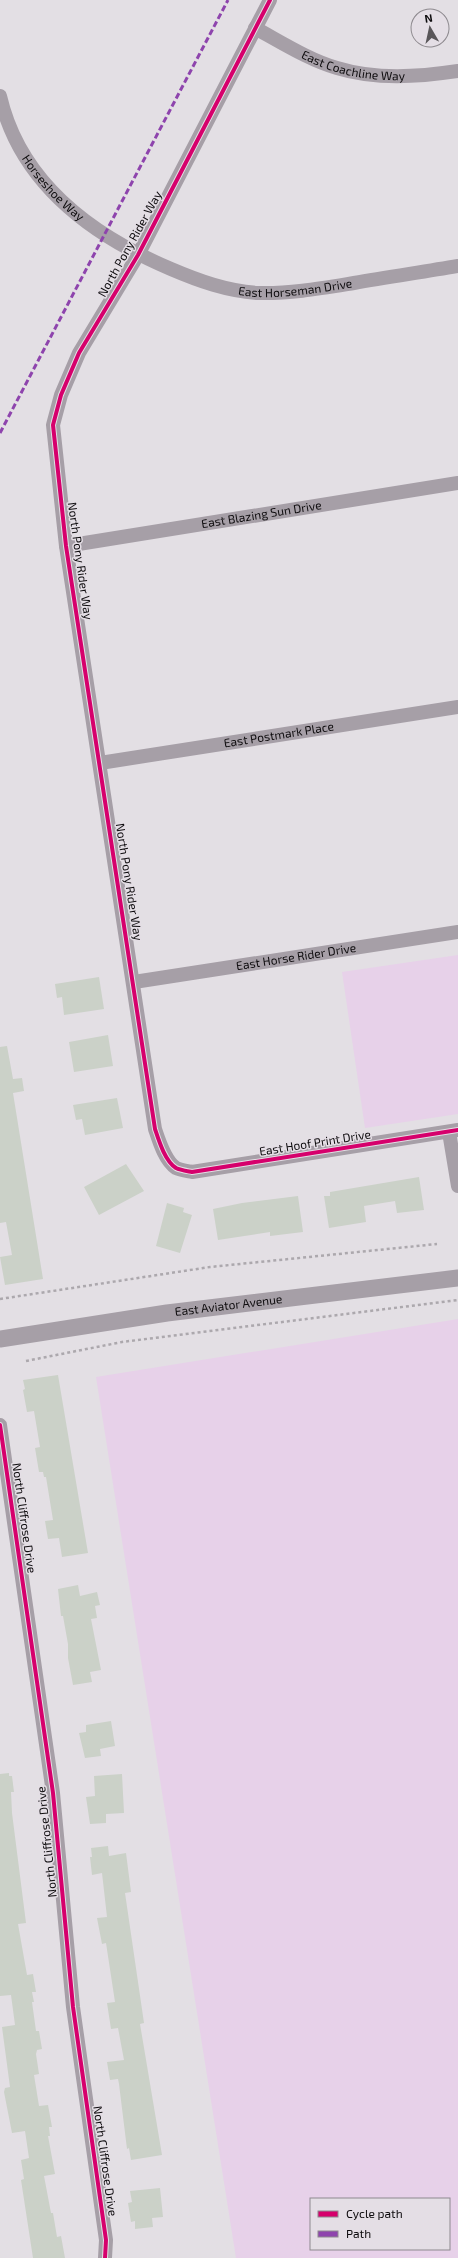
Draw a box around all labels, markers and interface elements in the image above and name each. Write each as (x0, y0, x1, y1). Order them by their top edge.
north arrow (410, 8, 450, 48)
text: N (423, 11, 433, 25)
street label: East Coachline Way (300, 47, 406, 82)
street label: Horseshoe Way (20, 152, 88, 224)
street label: North Pony Rider Way (94, 188, 164, 299)
street label: East Horseman Drive (237, 275, 353, 299)
street label: East Blazing Sun Drive (200, 497, 322, 530)
street label: North Pony Rider Way (66, 501, 96, 621)
street label: East Postmark Place (223, 719, 335, 750)
street label: North Pony Rider Way (114, 822, 146, 942)
street label: East Horse Rider Drive (235, 940, 357, 972)
street label: East Hoof Print Drive (258, 1126, 372, 1158)
street label: East Aviator Avenue (174, 1291, 283, 1318)
street label: North Cliffrose Drive (10, 1462, 40, 1574)
street label: North Cliffrose Drive (33, 1786, 59, 1898)
street label: North Cliffrose Drive (91, 2105, 121, 2217)
legend (310, 2198, 450, 2250)
text: Cycle path (346, 2206, 403, 2220)
text: Path (346, 2226, 371, 2240)

